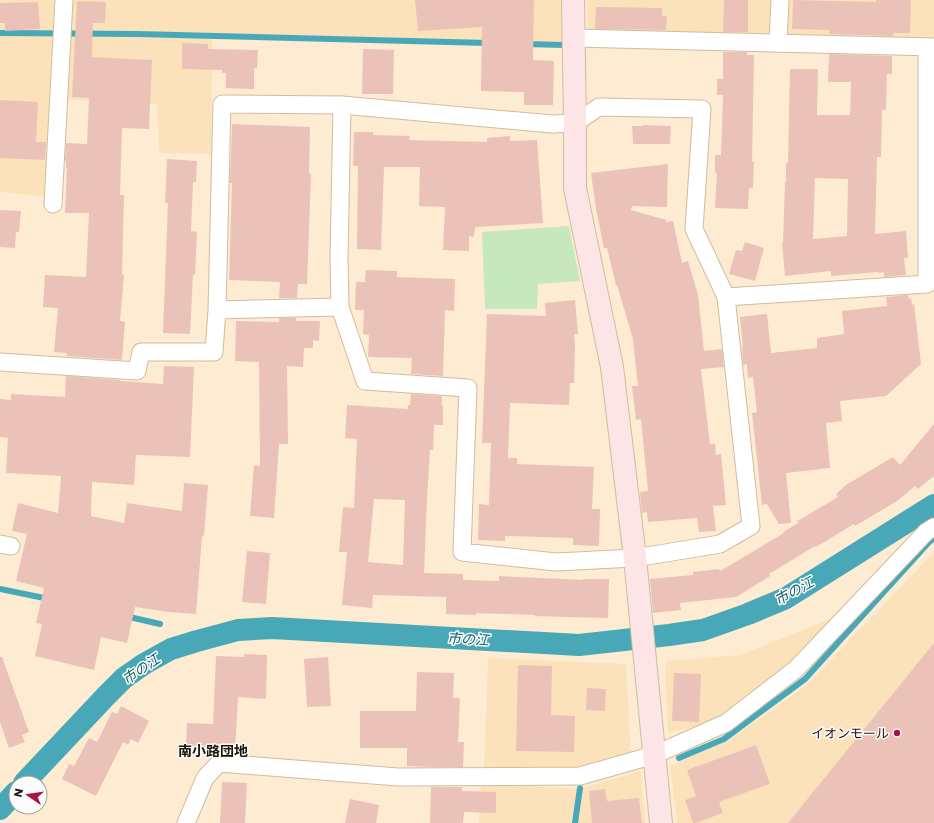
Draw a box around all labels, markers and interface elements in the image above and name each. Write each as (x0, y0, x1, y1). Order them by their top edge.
water label: 市の江 (771, 571, 819, 610)
water label: 市の江 (447, 628, 491, 650)
water label: 市の江 (118, 648, 166, 689)
place label: イオンモール (811, 724, 889, 743)
marker: イオンモール (892, 728, 902, 738)
district label: 南小路団地 (178, 741, 248, 761)
north arrow (8, 775, 48, 815)
text: N (10, 787, 27, 799)

